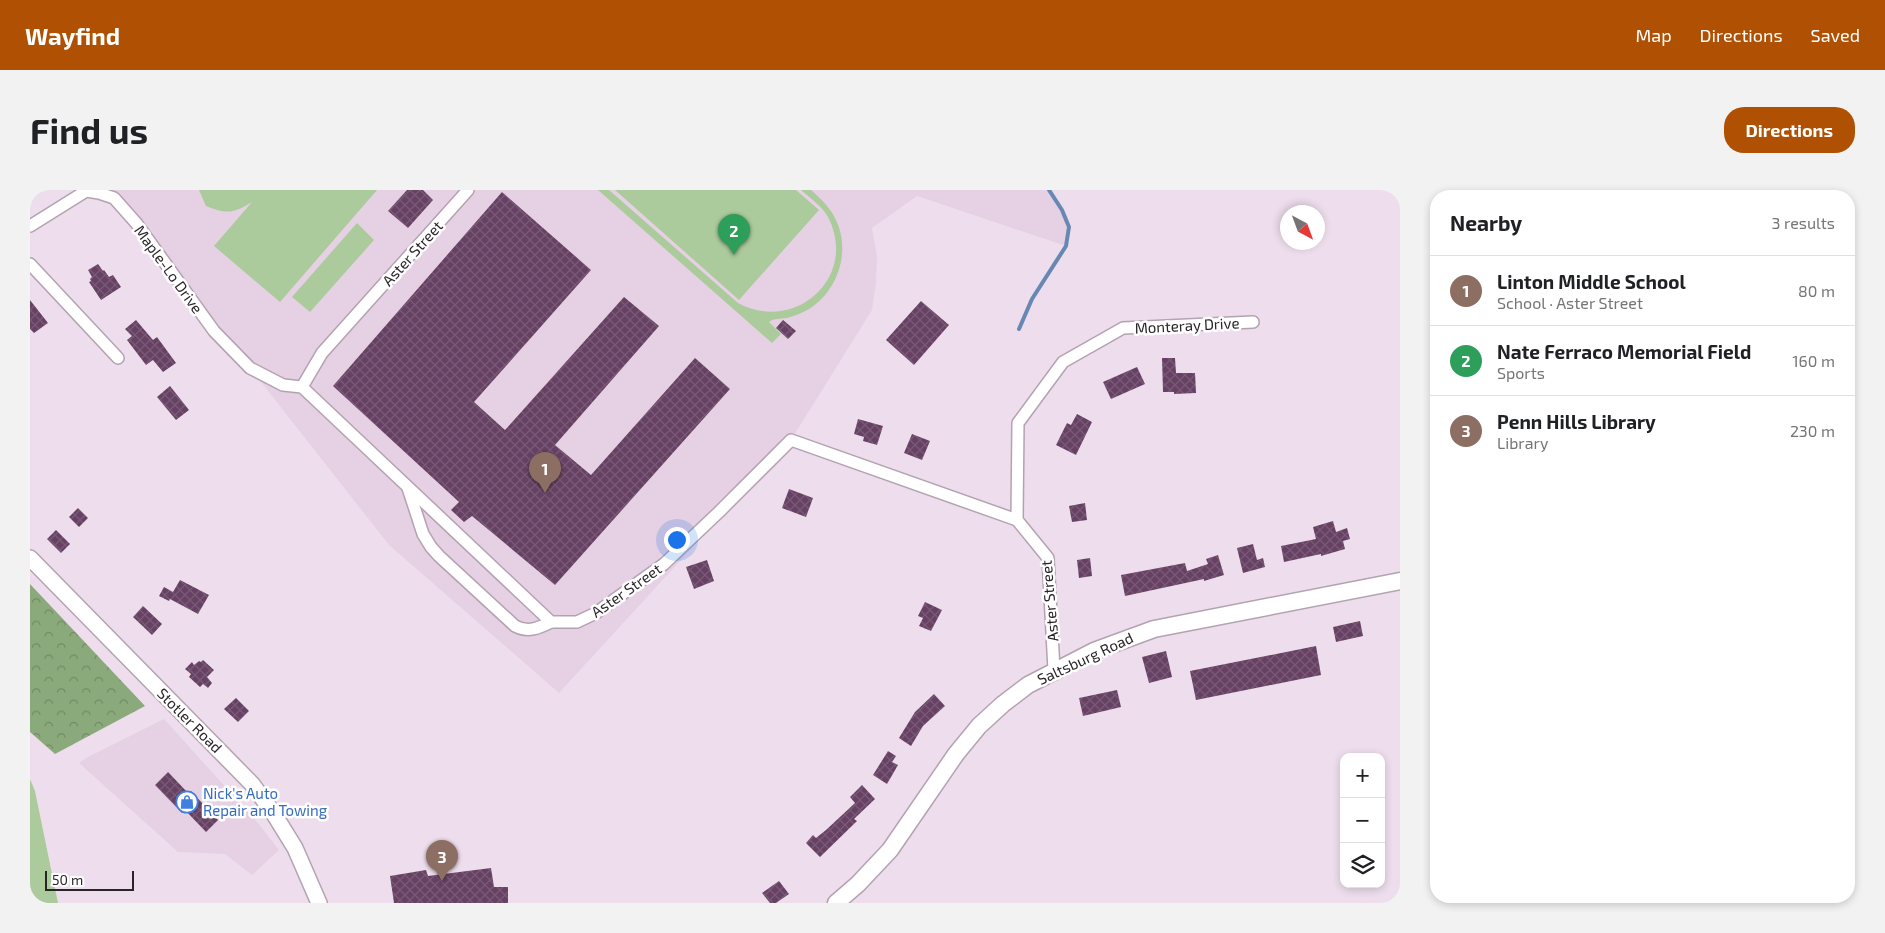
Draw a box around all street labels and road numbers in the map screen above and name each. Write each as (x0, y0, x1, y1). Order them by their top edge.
street label: Aster Street (378, 217, 446, 289)
street label: Maple-Lo Drive (131, 221, 207, 317)
street label: Monteray Drive (1134, 313, 1240, 337)
street label: Aster Street (587, 559, 665, 621)
street label: Aster Street (1036, 559, 1062, 642)
street label: Saltsburg Road (1034, 628, 1136, 688)
street label: Stotler Road (154, 684, 226, 756)

